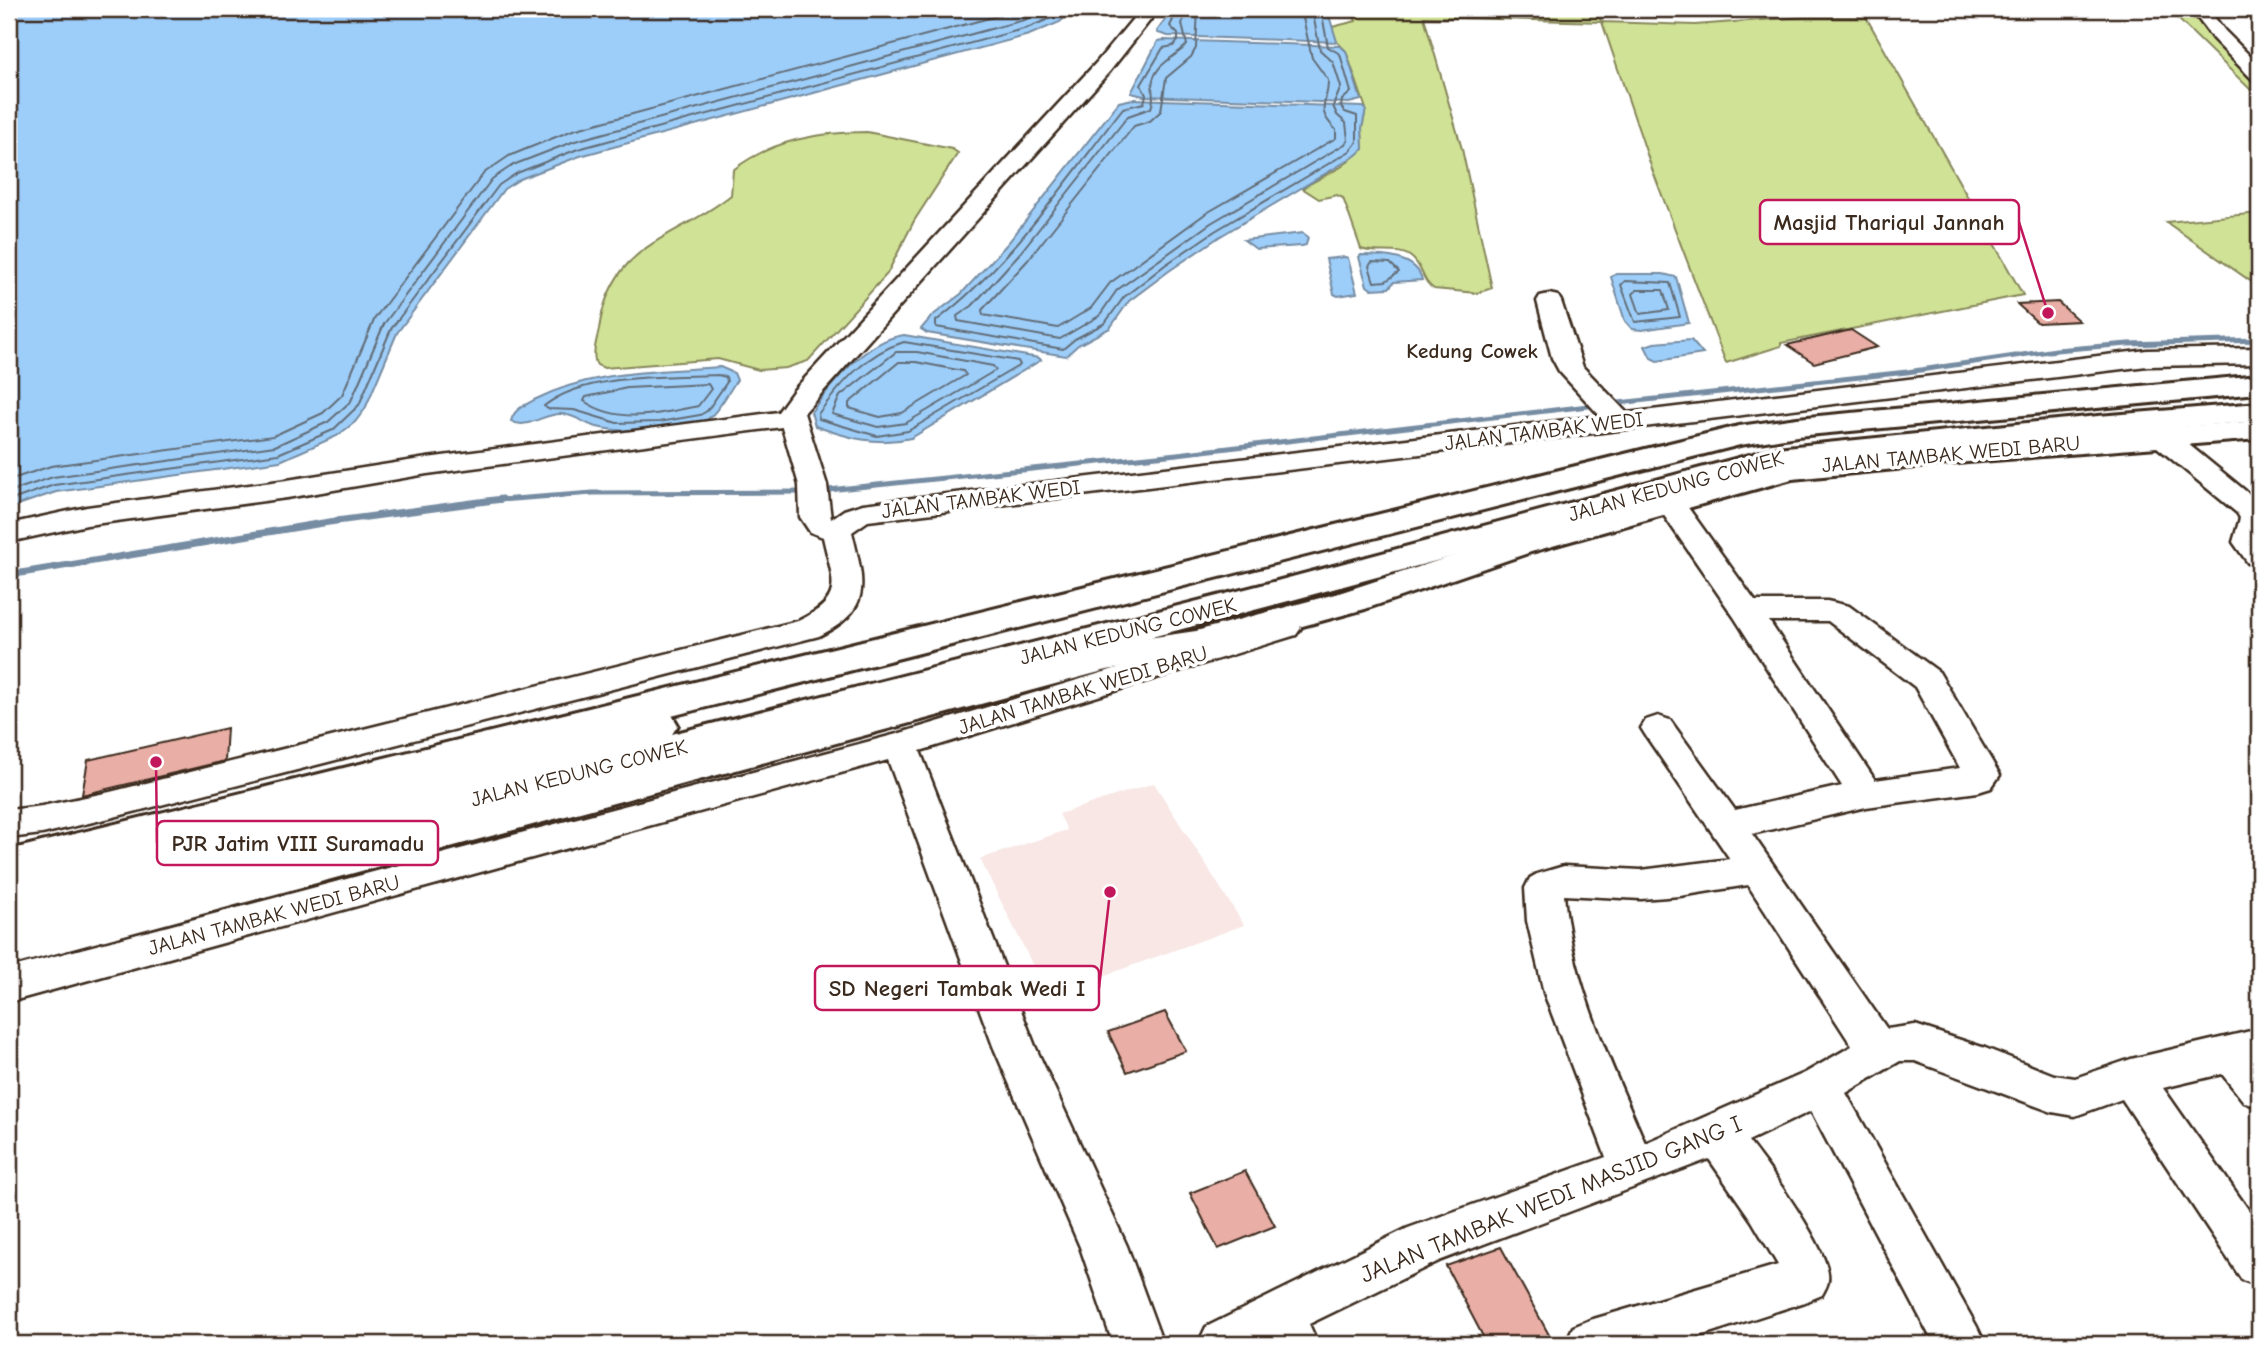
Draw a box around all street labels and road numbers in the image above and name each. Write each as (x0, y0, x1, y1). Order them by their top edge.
street label: JALAN TAMBAK WEDI (1443, 407, 1645, 455)
street label: JALAN TAMBAK WEDI BARU (1821, 431, 2081, 477)
street label: JALAN KEDUNG COWEK (1566, 446, 1787, 526)
street label: JALAN TAMBAK WEDI (880, 475, 1082, 523)
street label: JALAN KEDUNG COWEK (1017, 592, 1239, 669)
street label: JALAN TAMBAK WEDI BARU (956, 641, 1210, 739)
street label: JALAN KEDUNG COWEK (468, 734, 690, 811)
street label: JALAN TAMBAK WEDI BARU (146, 870, 402, 960)
street label: JALAN TAMBAK WEDI MASJID GANG I (1356, 1109, 1746, 1289)

